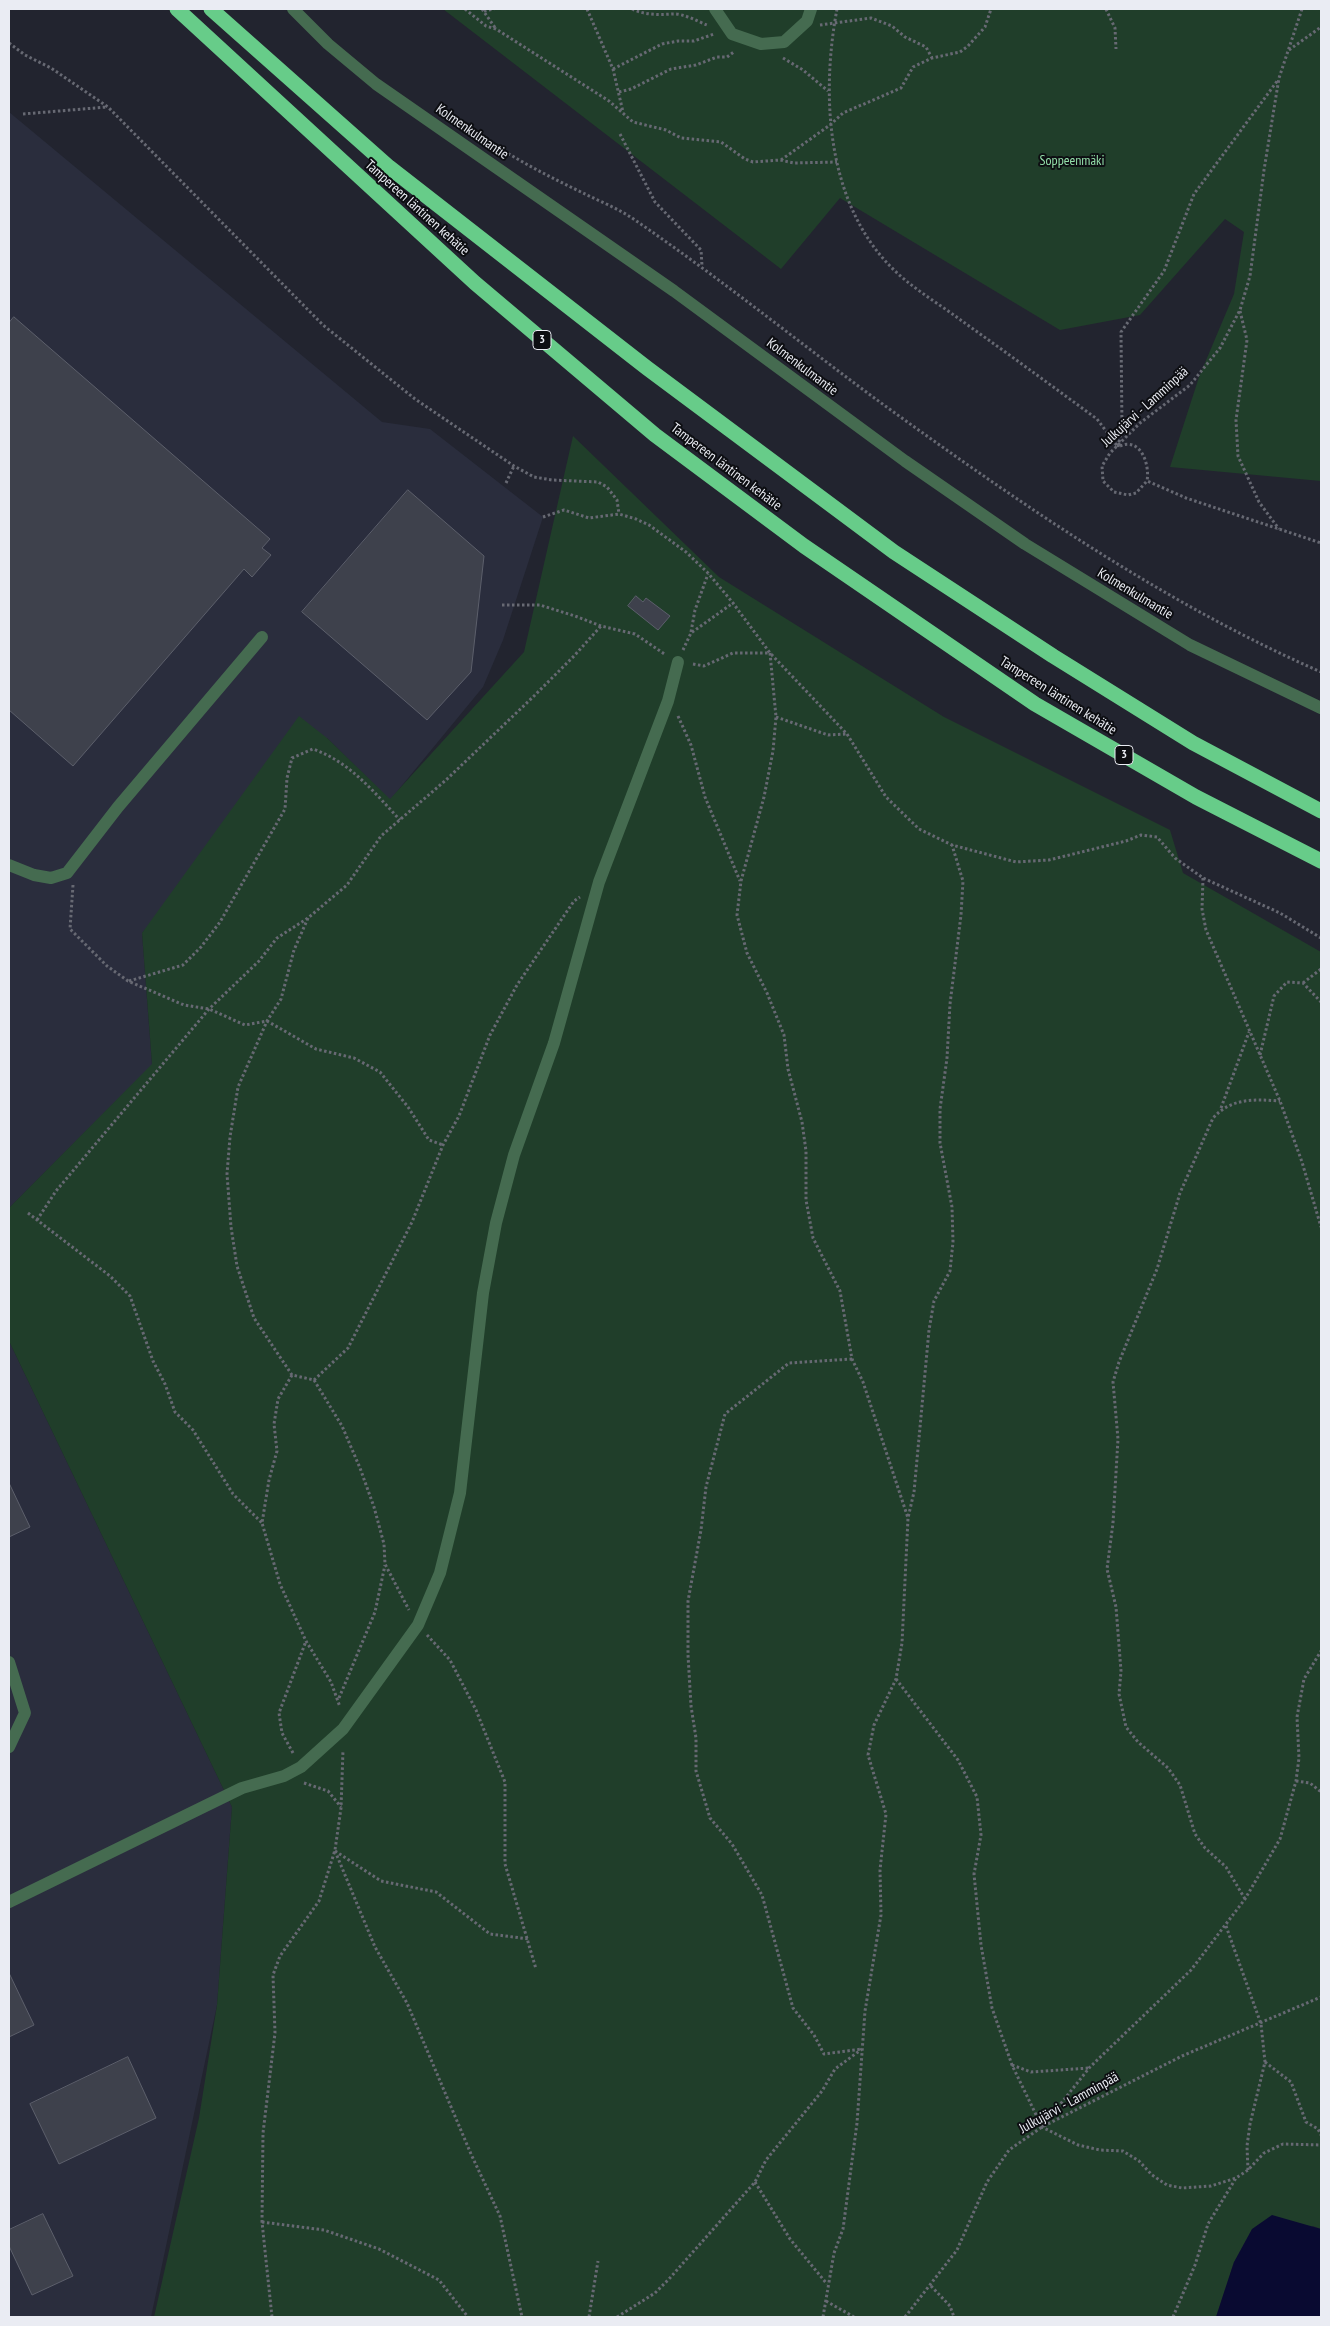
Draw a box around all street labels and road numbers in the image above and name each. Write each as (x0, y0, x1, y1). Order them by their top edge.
street label: Kolmenkulmantie (432, 101, 512, 163)
street label: Tampereen läntinen kehätie (361, 157, 473, 259)
road number: 3 (533, 330, 551, 350)
street label: Kolmenkulmantie (763, 335, 841, 399)
street label: Julkujärvi - Lamminpää (1098, 364, 1192, 450)
street label: Tampereen läntinen kehätie (667, 420, 785, 514)
street label: Kolmenkulmantie (1094, 565, 1176, 623)
street label: Tampereen läntinen kehätie (997, 653, 1119, 739)
road number: 3 (1115, 746, 1133, 764)
street label: Julkujärvi - Lamminpää (1016, 2069, 1122, 2137)

